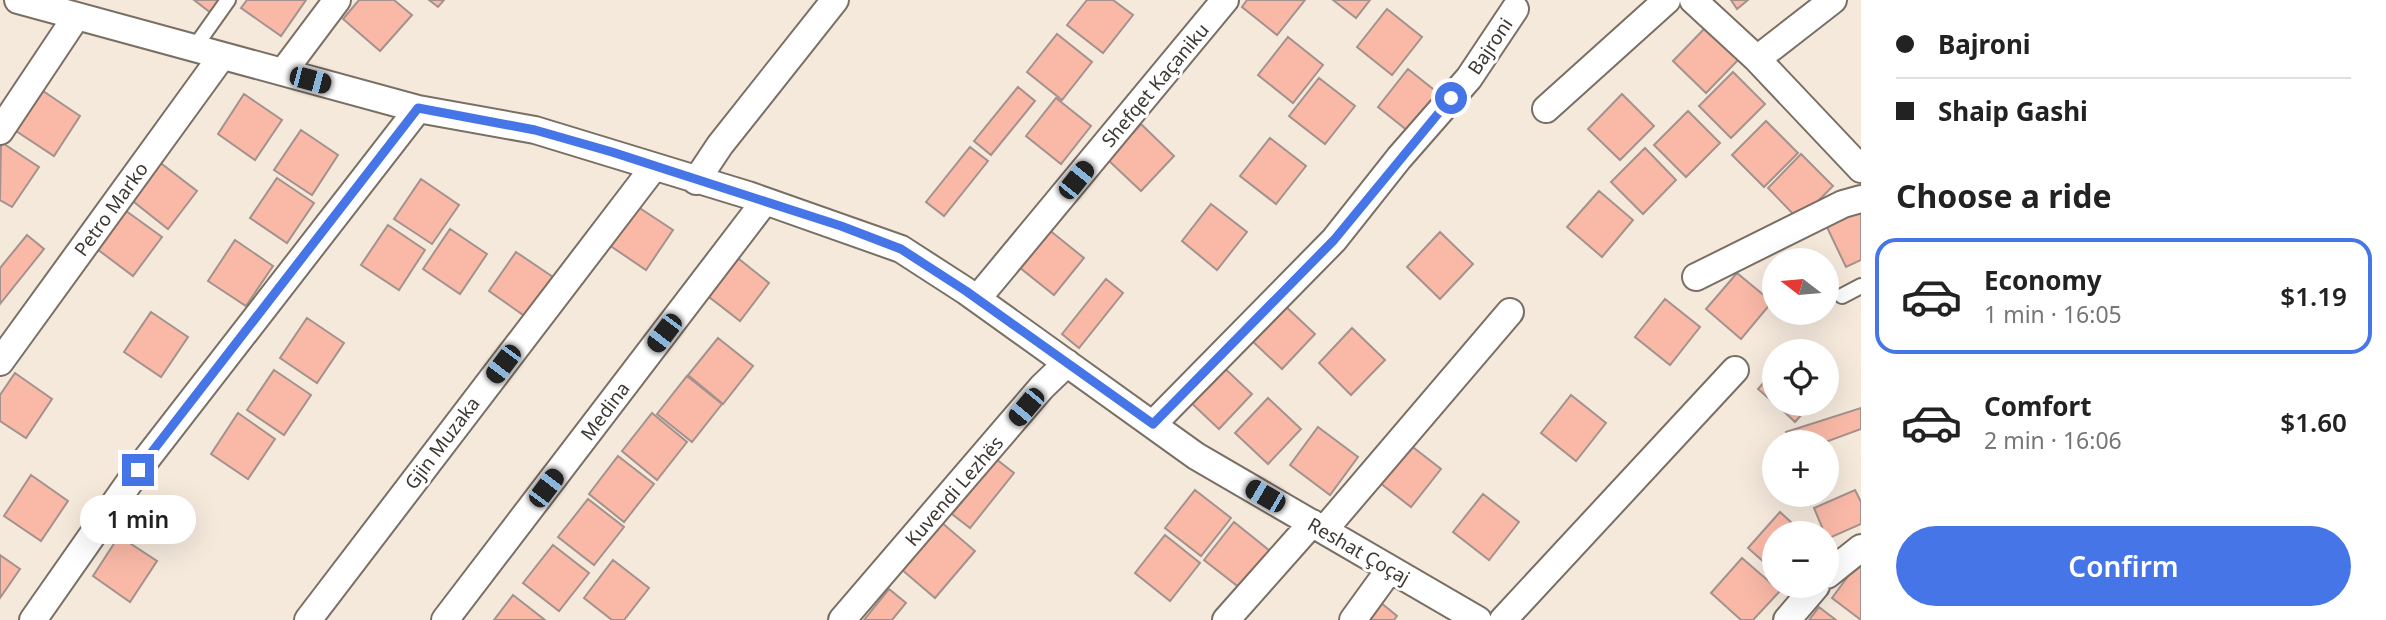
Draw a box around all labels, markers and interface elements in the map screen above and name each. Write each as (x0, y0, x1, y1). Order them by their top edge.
street label: Bajroni (1461, 12, 1519, 80)
street label: Shefqet Kaçaniku (1095, 18, 1215, 152)
text: Bajroni (1938, 26, 2031, 62)
car (287, 64, 334, 96)
route start (1435, 82, 1467, 114)
text: Shaip Gashi (1938, 93, 2088, 129)
street label: Petro Marko (68, 157, 154, 261)
car (1055, 157, 1098, 203)
text: Choose a ride (1896, 174, 2112, 217)
north arrow (1762, 248, 1839, 326)
map controls (1762, 248, 1839, 598)
text: Economy (1984, 262, 2102, 298)
icon: car (1900, 265, 1963, 328)
text: $1.19 (2280, 278, 2347, 314)
text: 1 min · 16:05 (1984, 298, 2122, 330)
car (643, 310, 686, 356)
button: locate (1762, 339, 1839, 416)
car (482, 341, 525, 387)
street label: Medina (574, 376, 636, 446)
car (1005, 384, 1048, 430)
text: Comfort (1984, 388, 2092, 424)
street label: Gjin Muzaka (399, 391, 485, 495)
icon: car (1900, 391, 1963, 454)
text: $1.60 (2280, 404, 2347, 440)
text: 2 min · 16:06 (1984, 424, 2122, 456)
street label: Kuvendi Lezhës (899, 430, 1009, 552)
button: + (1762, 430, 1839, 507)
route end (122, 454, 154, 486)
car (525, 465, 568, 511)
car (1242, 476, 1289, 516)
callout: 1 min (80, 494, 196, 544)
text: 1 min (107, 503, 169, 535)
street label: Reshat Çoçaj (1303, 511, 1415, 591)
button: − (1762, 521, 1839, 598)
button: Confirm (1896, 526, 2351, 606)

